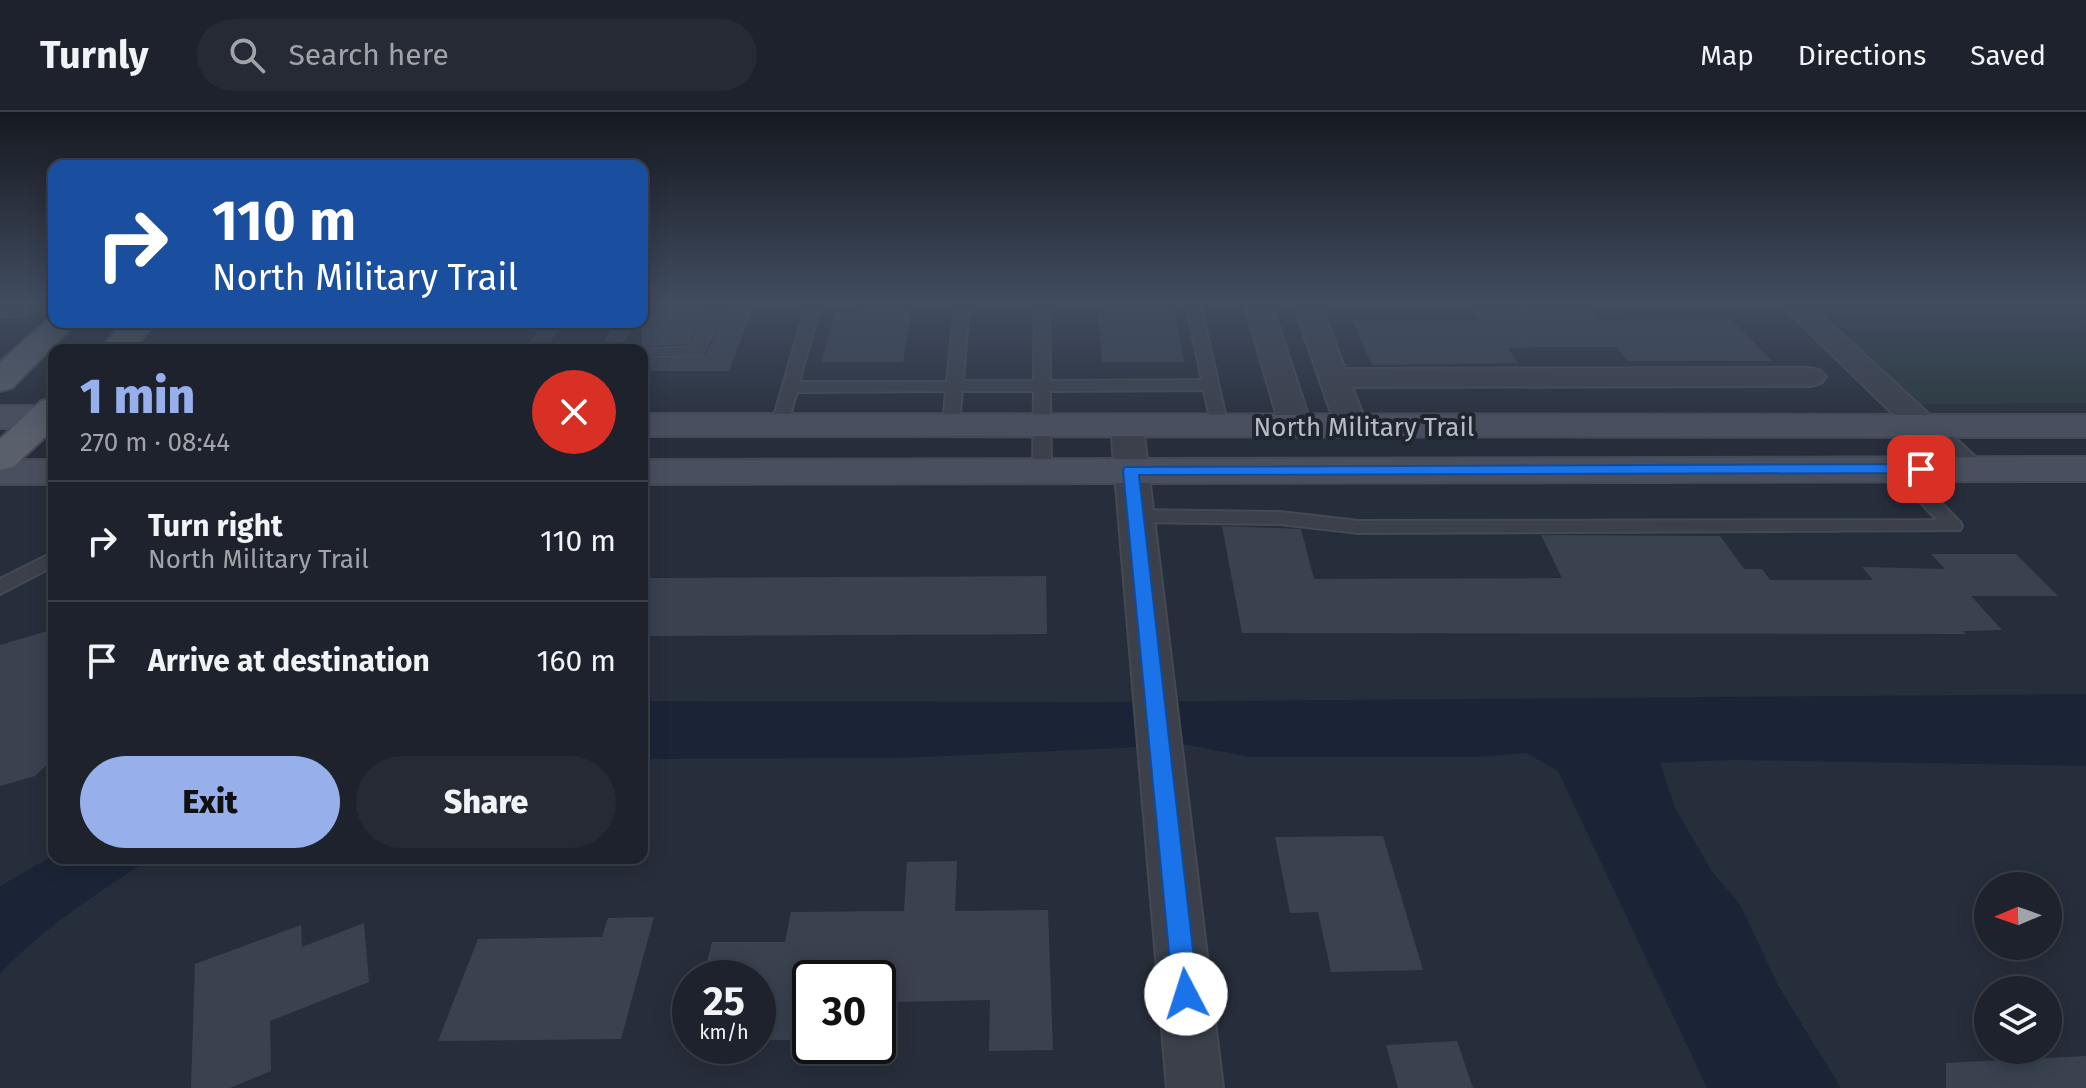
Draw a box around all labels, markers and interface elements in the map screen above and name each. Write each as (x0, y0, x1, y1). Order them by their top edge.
search box (197, 19, 757, 91)
text: Turnly (40, 32, 149, 78)
icon: search (225, 33, 269, 77)
text: Search here (289, 37, 449, 73)
text: Map (1700, 39, 1754, 72)
text: Directions (1798, 39, 1926, 72)
text: Saved (1970, 39, 2046, 72)
text: 110 m (212, 188, 356, 255)
icon: right (80, 192, 184, 296)
text: North Military Trail (212, 256, 518, 300)
text: 1 min (80, 368, 195, 426)
button: close (532, 370, 616, 454)
street label: North Military Trail (1254, 412, 1475, 443)
text: 270 m · 08:44 (80, 427, 230, 458)
pin (1887, 435, 1955, 503)
icon: arrive (1899, 447, 1943, 491)
text: Turn right (148, 508, 283, 544)
icon: right (80, 519, 124, 563)
text: 110 m (540, 523, 616, 559)
text: North Military Trail (148, 544, 369, 575)
icon: arrive (80, 639, 124, 683)
text: Arrive at destination (148, 643, 430, 679)
text: 160 m (537, 643, 616, 679)
button: Exit (80, 756, 340, 848)
button: Share (356, 756, 616, 848)
north arrow (1974, 872, 2062, 960)
map controls (1974, 872, 2062, 1064)
position arrow (1144, 952, 1228, 1036)
speed limit sign: 30 (792, 960, 896, 1064)
button: layers (1974, 976, 2062, 1064)
text: 25 (703, 978, 745, 1026)
text: km/h (699, 1020, 749, 1044)

